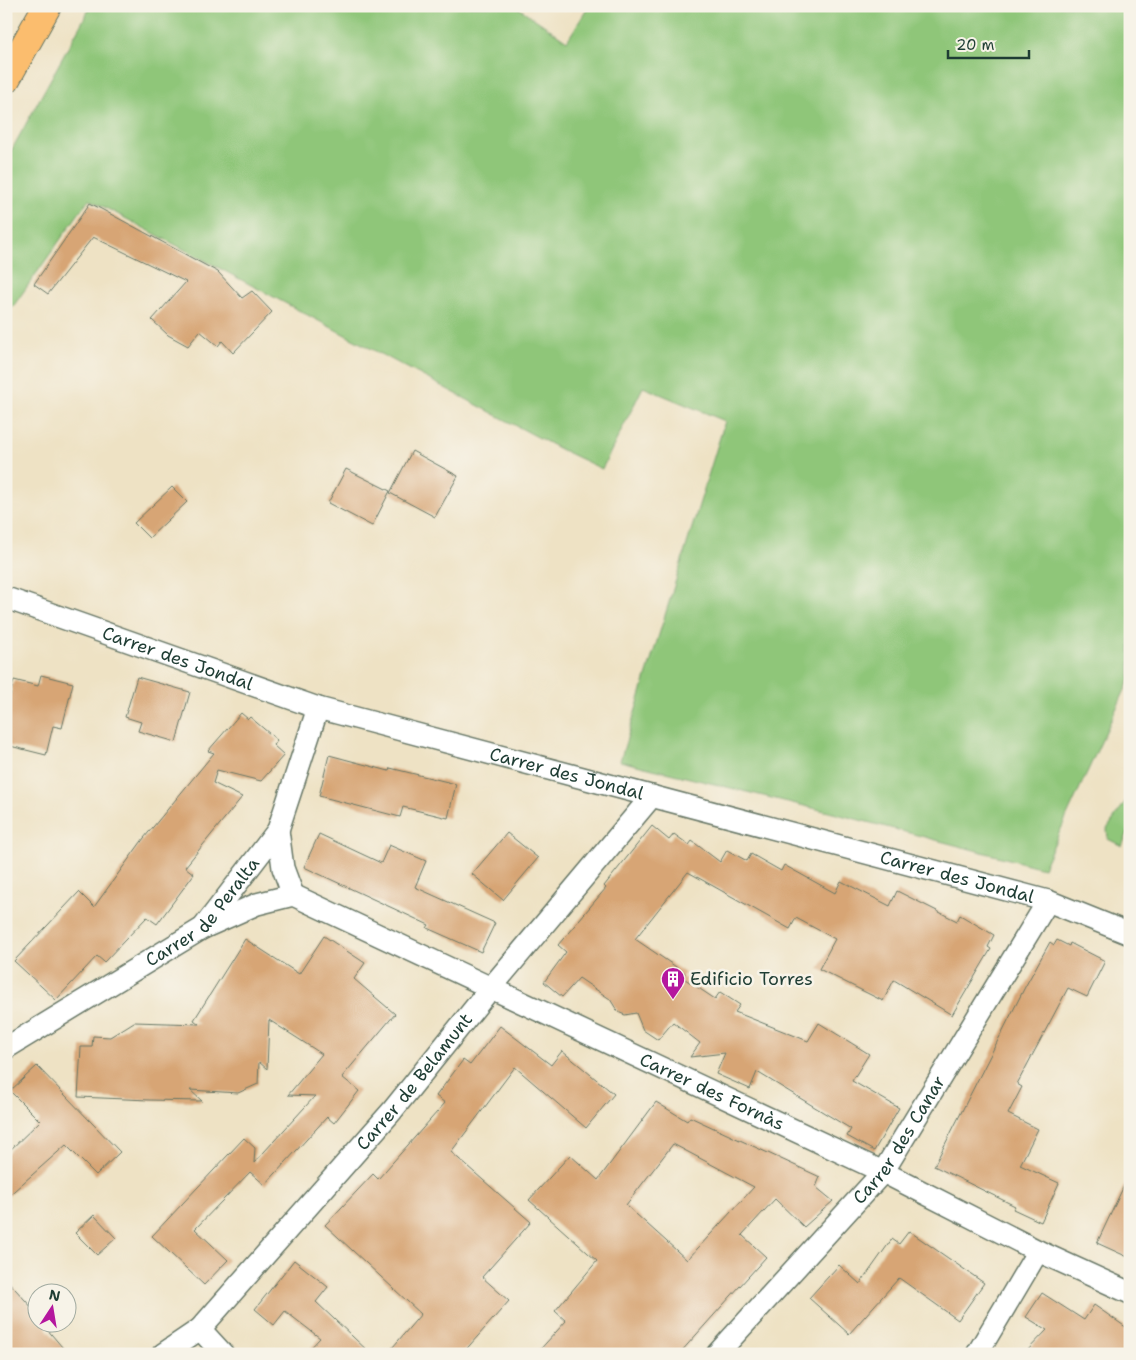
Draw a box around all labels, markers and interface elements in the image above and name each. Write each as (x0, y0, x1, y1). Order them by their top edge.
scale bar (948, 28, 1030, 60)
text: 20 m (956, 35, 995, 55)
street label: Carrer des Jondal (99, 621, 257, 696)
street label: Carrer des Jondal (487, 742, 647, 806)
street label: Carrer des Jondal (877, 845, 1037, 909)
street label: Carrer de Peralta (141, 852, 265, 972)
building icon: Edificio Torres (660, 966, 686, 1000)
place label: Edificio Torres (690, 967, 813, 991)
street label: Carrer de Belamunt (351, 1008, 478, 1155)
street label: Carrer des Fornàs (636, 1047, 788, 1136)
street label: Carrer des Canar (847, 1071, 951, 1209)
north arrow (28, 1282, 78, 1332)
text: N (47, 1285, 62, 1305)

